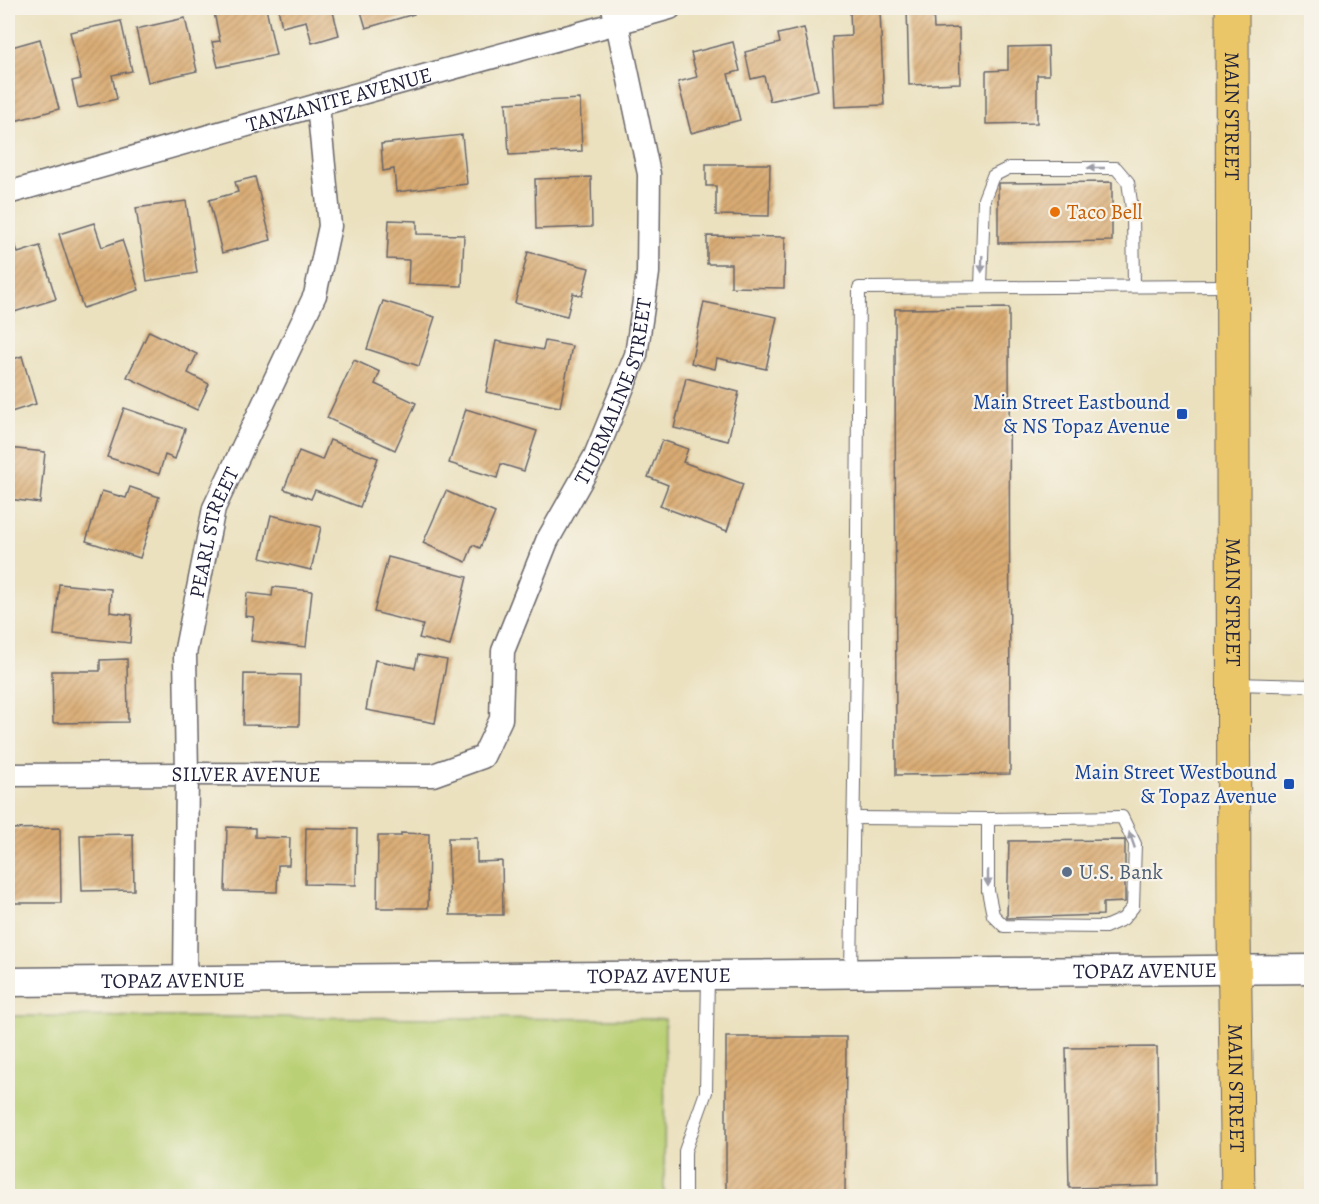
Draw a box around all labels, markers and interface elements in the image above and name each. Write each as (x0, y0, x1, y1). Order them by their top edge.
street label: MAIN STREET (1218, 52, 1246, 181)
street label: TANZANITE AVENUE (243, 60, 435, 139)
one-way arrow (1087, 163, 1106, 173)
place label: Taco Bell (1067, 198, 1142, 226)
marker: Taco Bell (1048, 205, 1062, 219)
one-way arrow (977, 255, 987, 274)
street label: TIURMALINE STREET (568, 296, 658, 490)
place label: Main Street Eastbound & NS Topaz Avenue (973, 388, 1171, 440)
marker: Main Street Eastbound & NS Topaz Avenue (1175, 407, 1189, 421)
street label: PEARL STREET (182, 462, 246, 601)
street label: MAIN STREET (1219, 538, 1247, 667)
place label: Main Street Westbound & Topaz Avenue (1074, 758, 1278, 810)
street label: SILVER AVENUE (171, 760, 321, 789)
marker: Main Street Westbound & Topaz Avenue (1282, 777, 1296, 791)
one-way arrow (1126, 830, 1136, 848)
place label: U.S. Bank (1079, 858, 1163, 886)
marker: U.S. Bank (1060, 865, 1074, 879)
one-way arrow (983, 868, 993, 887)
street label: TOPAZ AVENUE (1073, 956, 1217, 985)
street label: TOPAZ AVENUE (587, 961, 731, 990)
street label: TOPAZ AVENUE (101, 966, 245, 995)
street label: MAIN STREET (1221, 1023, 1251, 1153)

